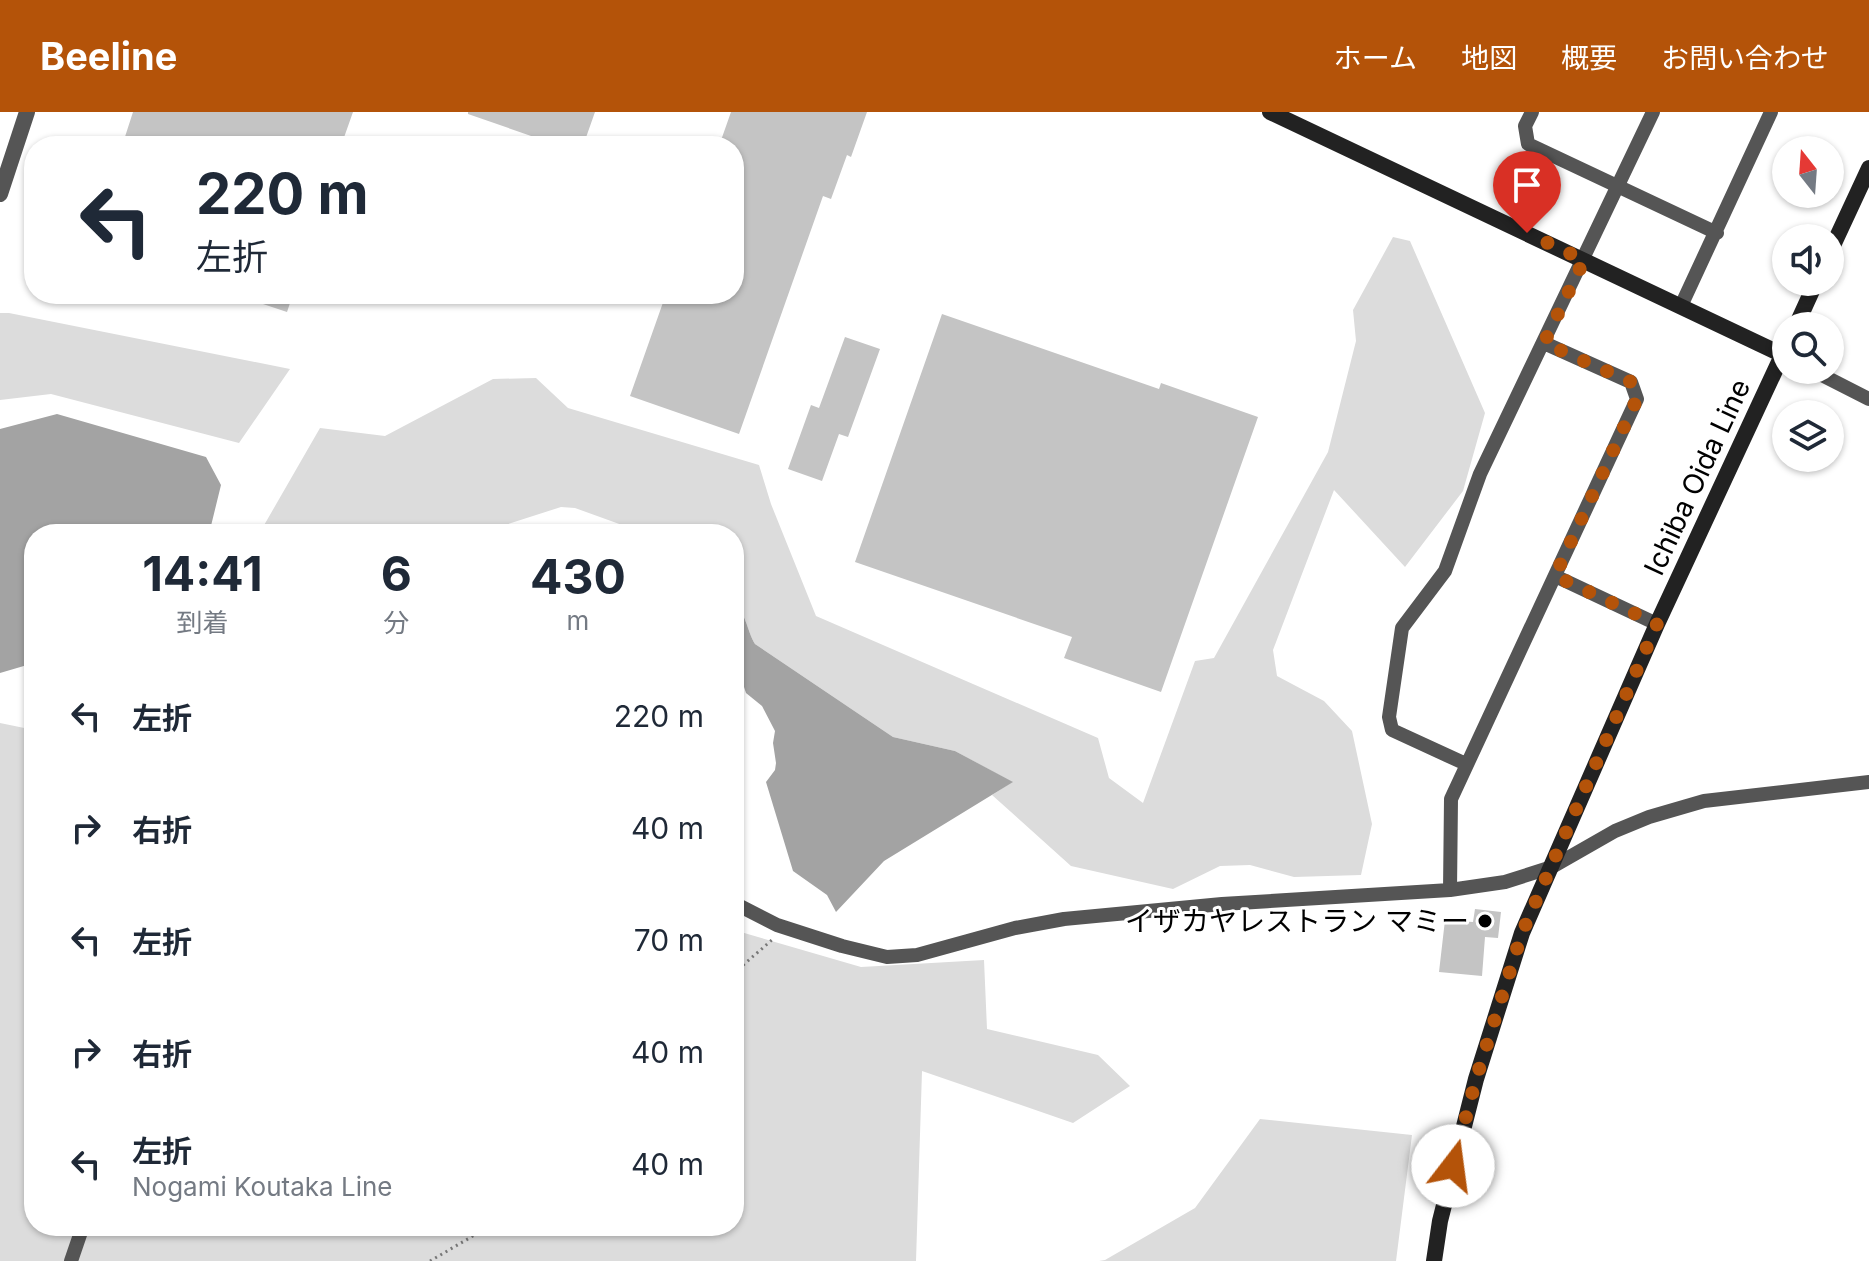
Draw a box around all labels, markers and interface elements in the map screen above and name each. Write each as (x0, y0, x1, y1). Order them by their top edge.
text: Beeline (40, 33, 177, 79)
text: ホーム (1334, 41, 1417, 75)
text: 地図 (1461, 41, 1517, 75)
text: 概要 (1561, 41, 1617, 75)
text: お問い合わせ (1661, 41, 1829, 75)
north arrow (1772, 136, 1844, 208)
map controls (1772, 136, 1844, 472)
pin (1493, 151, 1561, 233)
text: 220 m (196, 160, 369, 228)
icon: arrive (1505, 163, 1549, 207)
icon: left (64, 168, 168, 272)
button: sound (1772, 224, 1844, 296)
text: 左折 (196, 235, 268, 279)
button: search (1772, 312, 1844, 384)
street label: Ichiba Oida Line (1637, 374, 1757, 580)
button: layers (1772, 400, 1844, 472)
text: 14:41 (142, 544, 263, 603)
text: 6 (381, 544, 412, 603)
text: 430 (530, 547, 626, 606)
text: m (567, 605, 589, 636)
text: 到着 (176, 607, 228, 638)
text: 分 (383, 607, 409, 638)
icon: left (64, 694, 108, 738)
text: 220 m (614, 698, 704, 734)
text: 左折 (132, 700, 192, 736)
icon: right (64, 806, 108, 850)
text: 40 m (631, 810, 704, 846)
text: 右折 (132, 812, 192, 848)
place label: イザカヤレストラン マミー (1125, 904, 1469, 938)
marker: イザカヤレストラン マミー (1476, 912, 1494, 930)
icon: left (64, 918, 108, 962)
text: 70 m (634, 922, 704, 958)
text: 左折 (132, 924, 192, 960)
icon: right (64, 1030, 108, 1074)
text: 40 m (631, 1034, 704, 1070)
text: 右折 (132, 1036, 192, 1072)
position arrow (1411, 1124, 1495, 1208)
text: 左折 (132, 1133, 192, 1169)
icon: left (64, 1142, 108, 1186)
text: 40 m (631, 1146, 704, 1182)
text: Nogami Koutaka Line (132, 1171, 392, 1202)

